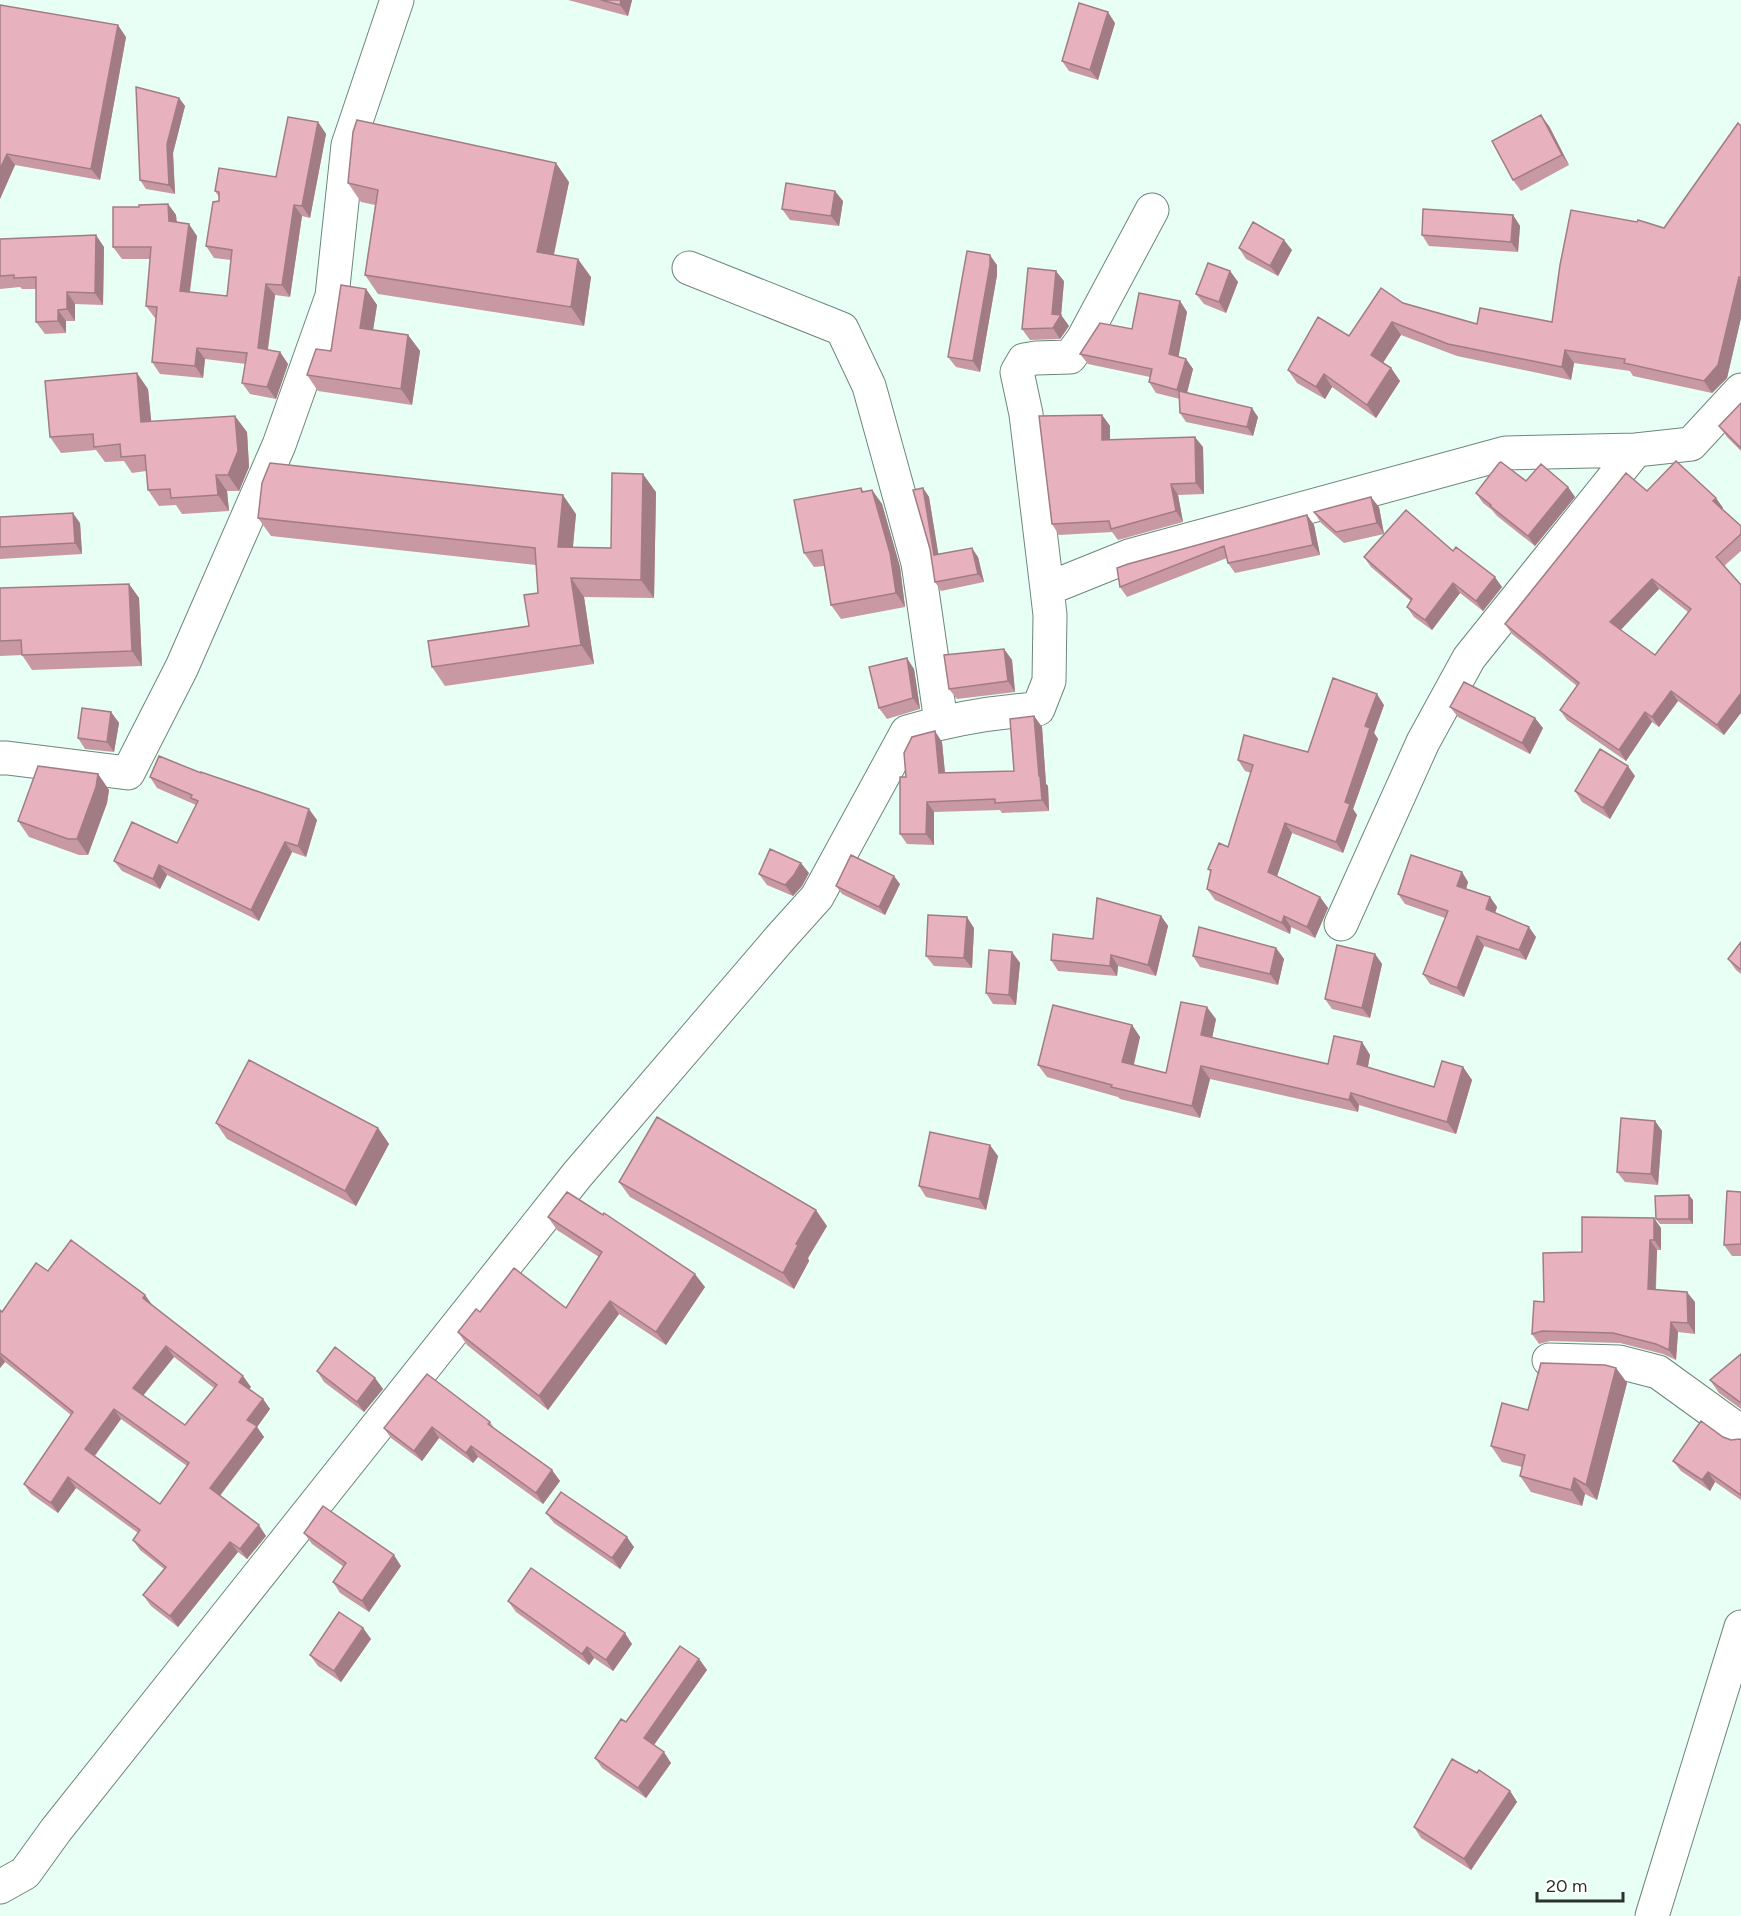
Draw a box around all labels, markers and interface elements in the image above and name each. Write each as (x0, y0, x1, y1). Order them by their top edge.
scale bar (1537, 1865, 1622, 1903)
text: 20 m (1546, 1875, 1587, 1897)

